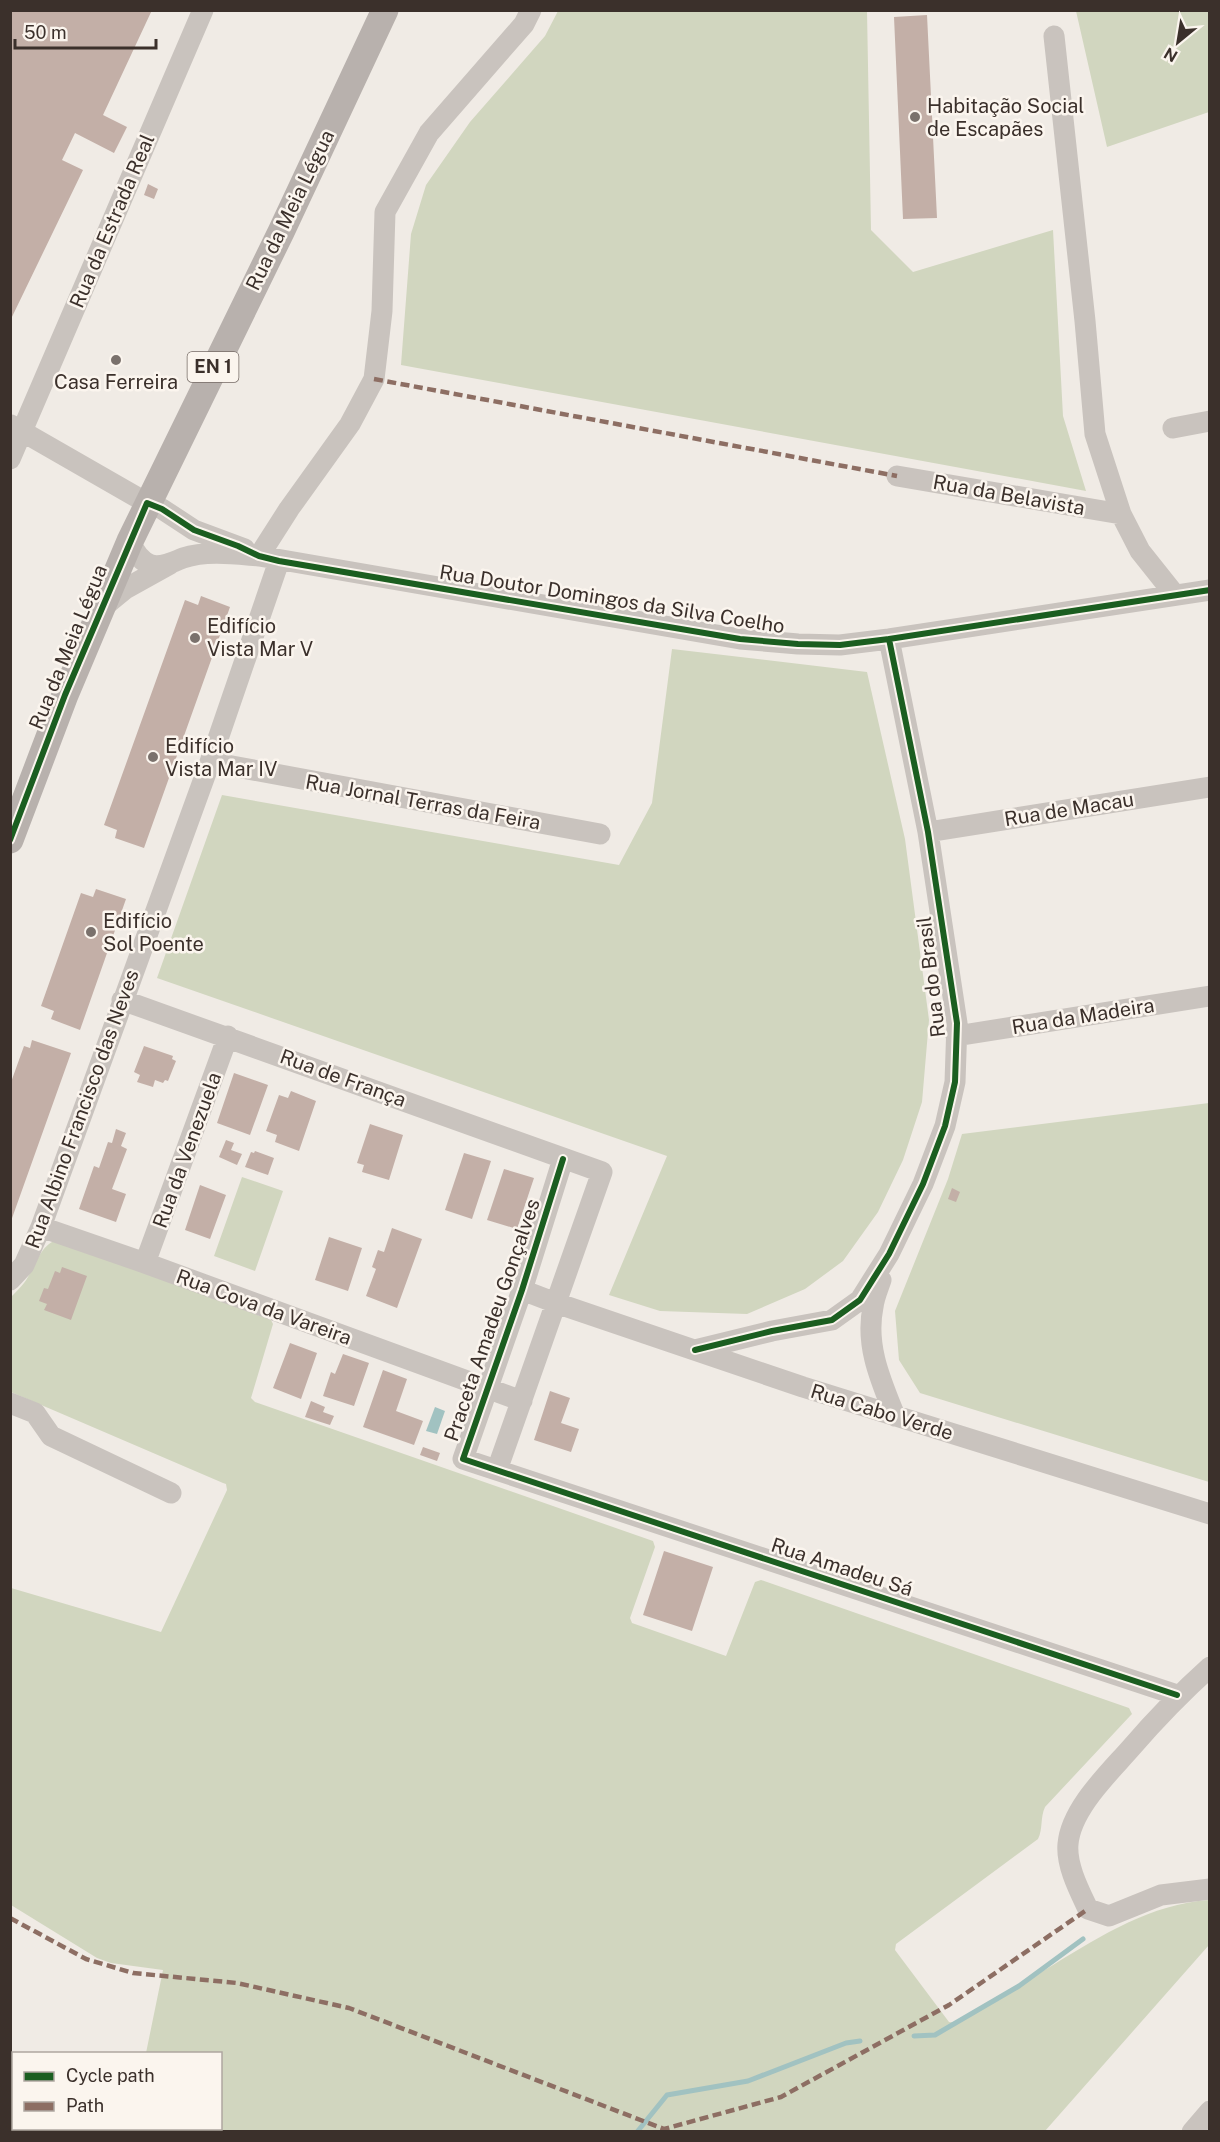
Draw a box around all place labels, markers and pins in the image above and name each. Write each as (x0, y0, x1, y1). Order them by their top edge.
place label: Habitação Social de Escapães (927, 94, 1084, 141)
marker: Habitação Social de Escapães (908, 110, 922, 124)
marker: Casa Ferreira (109, 353, 123, 367)
place label: Casa Ferreira (54, 370, 178, 394)
place label: Edifício Vista Mar V (207, 614, 313, 661)
marker: Edifício Vista Mar V (188, 631, 202, 645)
place label: Edifício Vista Mar IV (165, 734, 277, 781)
marker: Edifício Vista Mar IV (146, 750, 160, 764)
place label: Edifício Sol Poente (103, 909, 204, 956)
marker: Edifício Sol Poente (84, 925, 98, 939)

